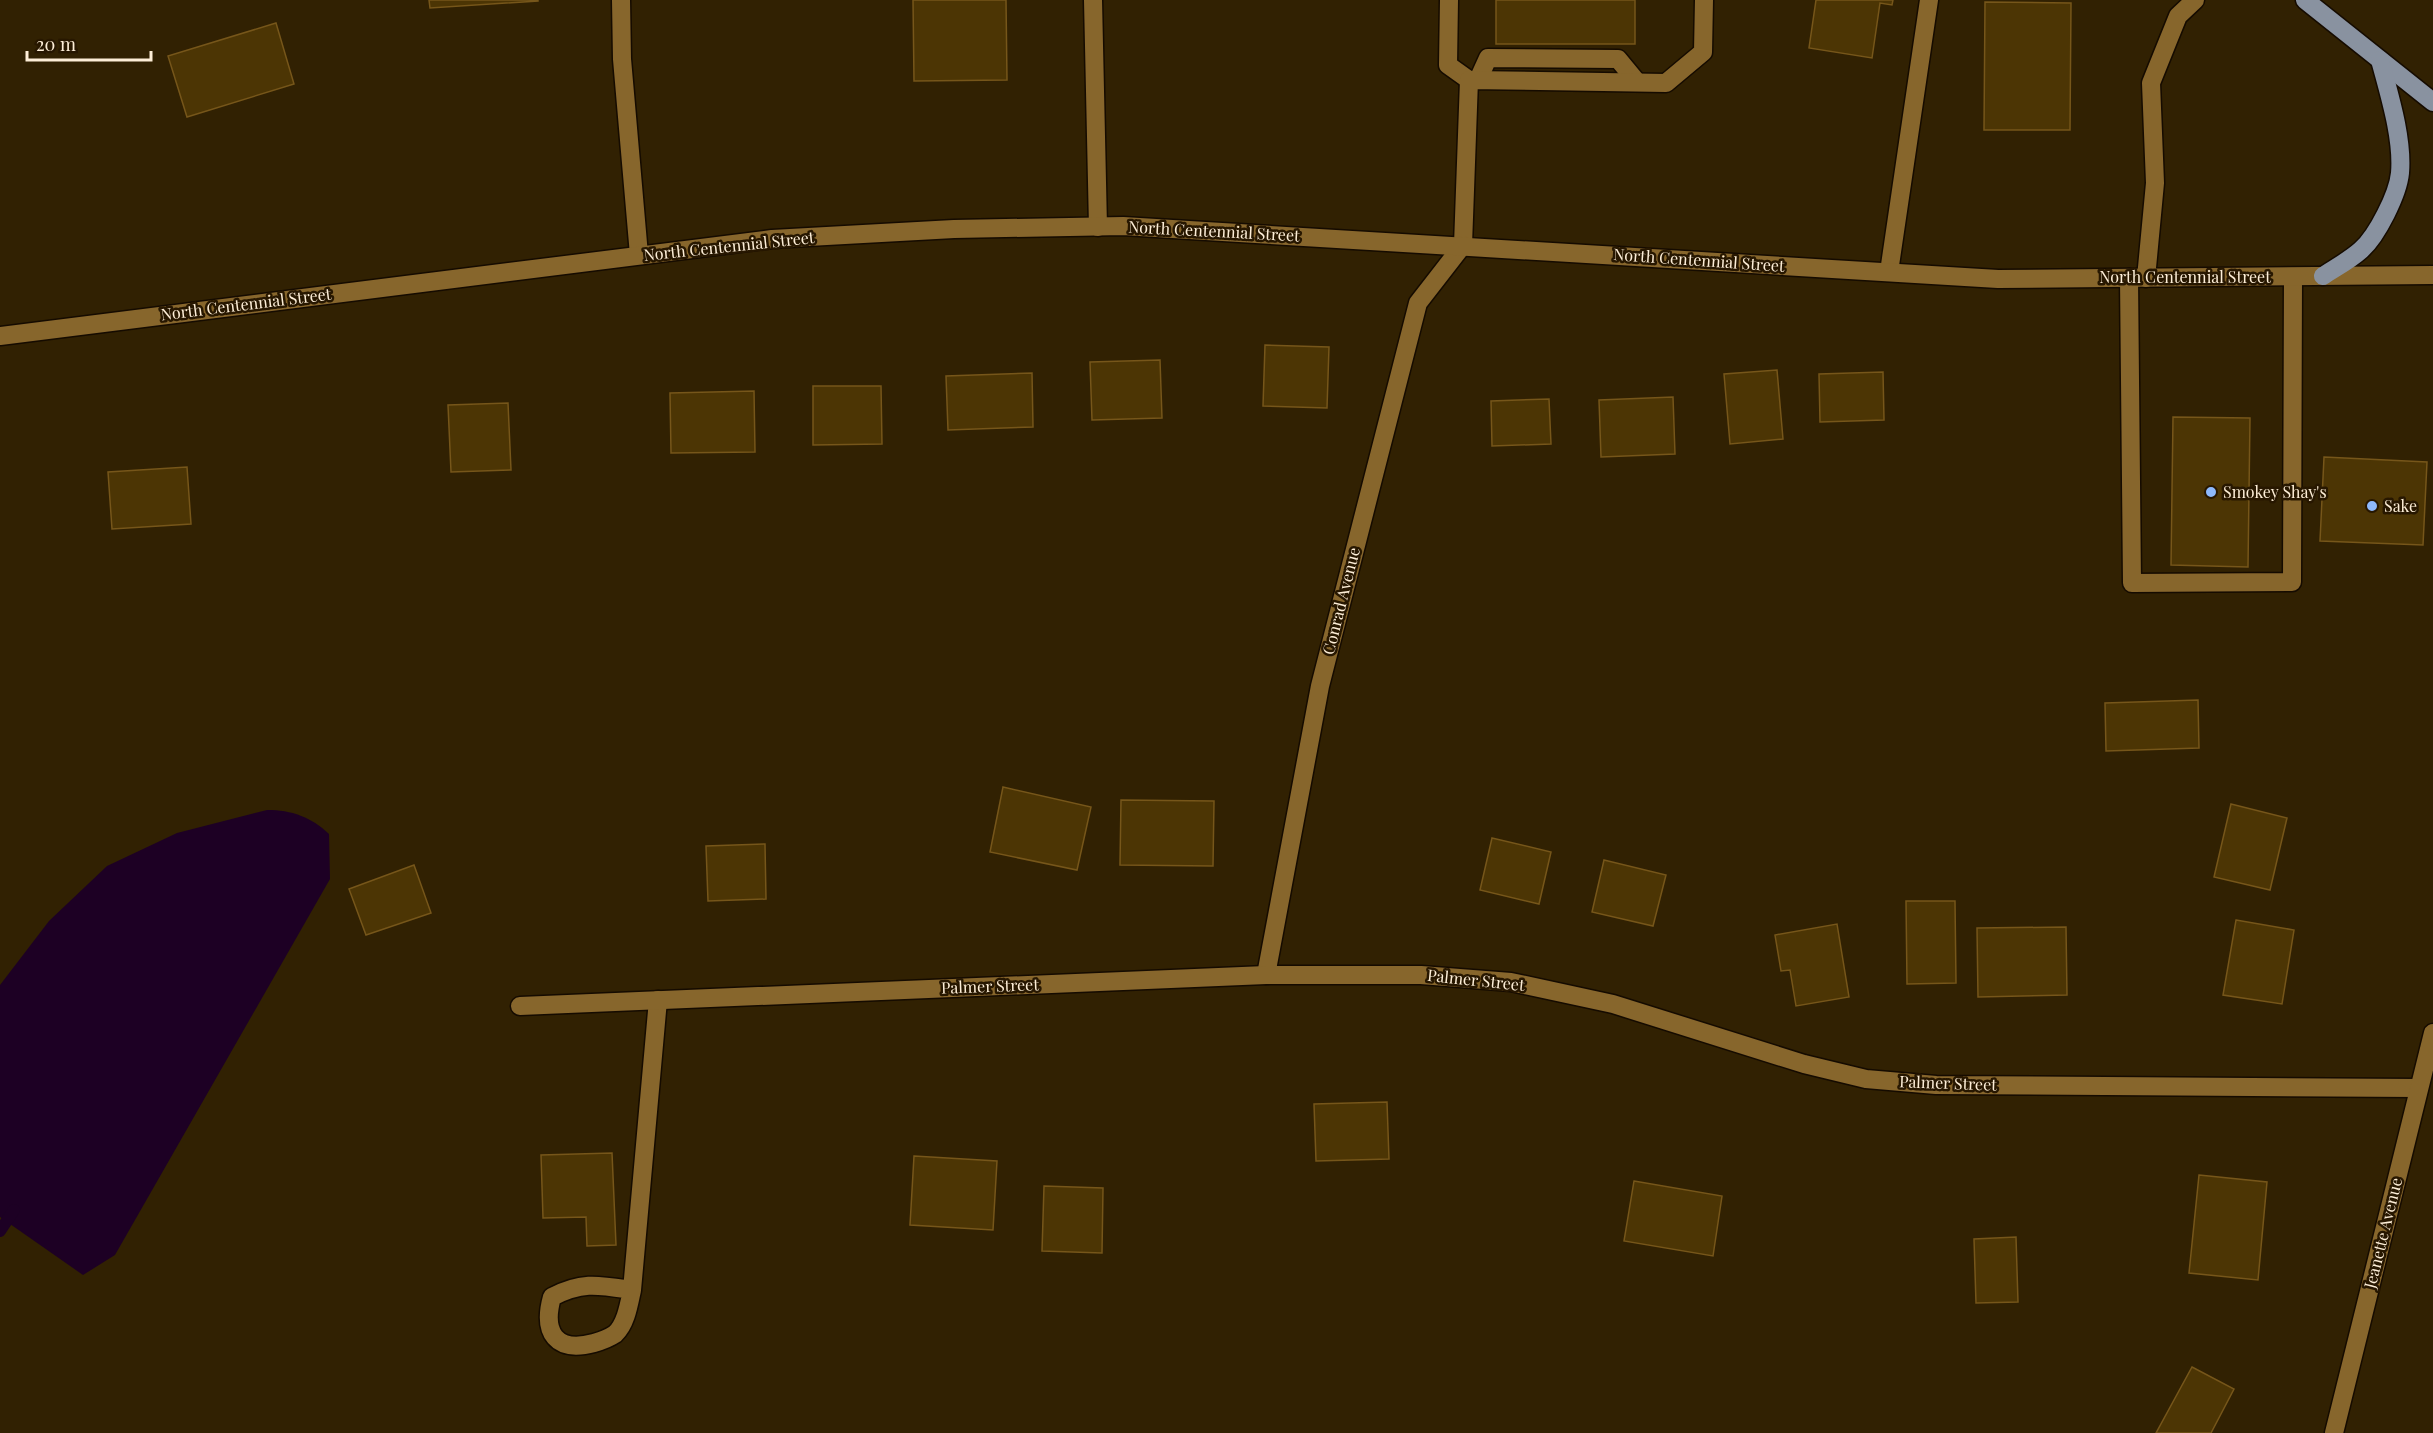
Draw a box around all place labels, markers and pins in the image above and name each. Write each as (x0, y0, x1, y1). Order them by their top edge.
place label: Smokey Shay's (2223, 481, 2327, 502)
marker: Smokey Shay's (2204, 485, 2218, 499)
place label: Sake (2384, 495, 2417, 516)
marker: Sake (2365, 499, 2379, 513)

